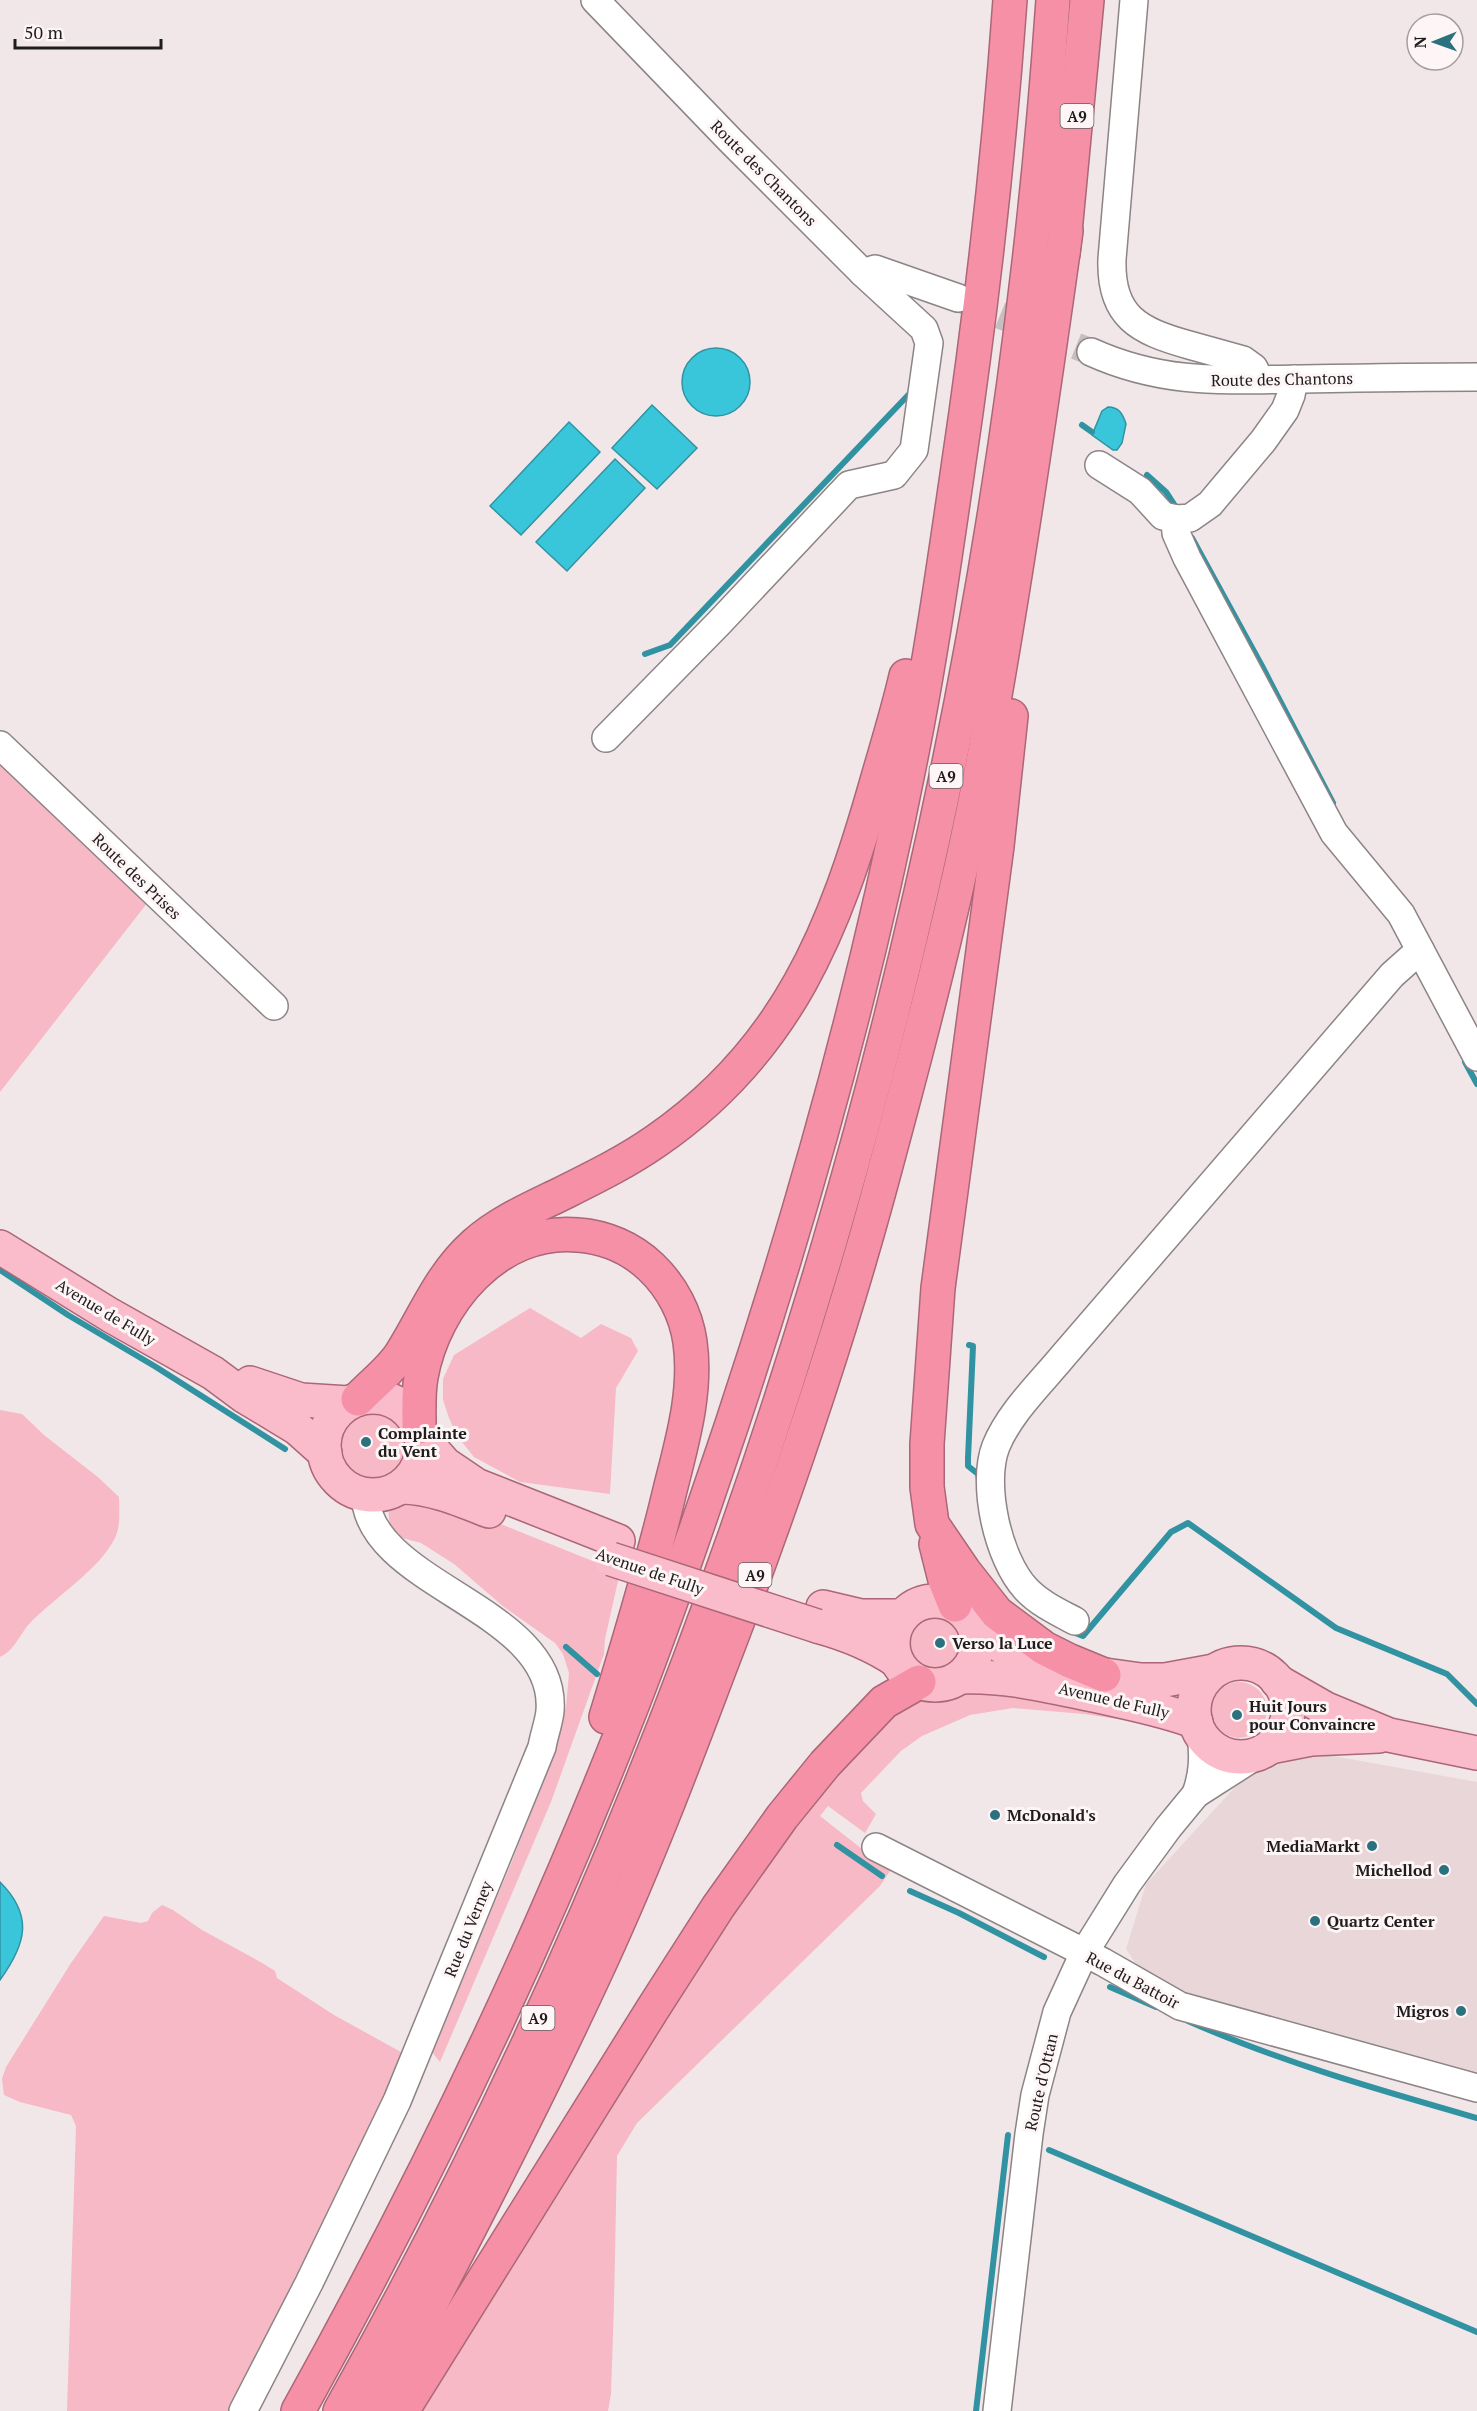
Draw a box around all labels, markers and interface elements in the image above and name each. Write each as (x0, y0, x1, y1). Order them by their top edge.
scale bar (15, 12, 160, 50)
north arrow (1405, 12, 1465, 72)
text: 50 m (24, 20, 64, 44)
text: N (1409, 36, 1431, 49)
road number: A9 (1060, 104, 1094, 128)
street label: Route des Chantons (706, 115, 822, 231)
street label: Route des Chantons (1211, 367, 1353, 391)
road number: A9 (930, 764, 962, 788)
street label: Route des Prises (88, 828, 186, 924)
street label: Avenue de Fully (52, 1274, 161, 1351)
place label: Complainte du Vent (378, 1422, 467, 1462)
marker: Complainte du Vent (359, 1435, 373, 1449)
street label: Avenue de Fully (593, 1542, 708, 1600)
road number: A9 (738, 1563, 771, 1587)
place label: Verso la Luce (952, 1632, 1053, 1654)
marker: Verso la Luce (933, 1636, 947, 1650)
street label: Avenue de Fully (1057, 1677, 1172, 1724)
place label: Huit Jours pour Convaincre (1249, 1695, 1376, 1735)
marker: Huit Jours pour Convaincre (1230, 1708, 1244, 1722)
place label: McDonald's (1007, 1804, 1096, 1826)
marker: McDonald's (988, 1808, 1002, 1822)
place label: MediaMarkt (1266, 1835, 1361, 1857)
marker: MediaMarkt (1365, 1839, 1379, 1853)
place label: Michellod (1356, 1859, 1432, 1881)
marker: Michellod (1437, 1863, 1451, 1877)
street label: Rue du Verney (439, 1877, 498, 1980)
place label: Quartz Center (1327, 1910, 1435, 1932)
marker: Quartz Center (1308, 1914, 1322, 1928)
street label: Rue du Battoir (1082, 1946, 1184, 2014)
place label: Migros (1396, 2000, 1449, 2022)
marker: Migros (1454, 2004, 1468, 2018)
road number: A9 (522, 2006, 554, 2030)
street label: Route d'Ottan (1019, 2031, 1063, 2133)

